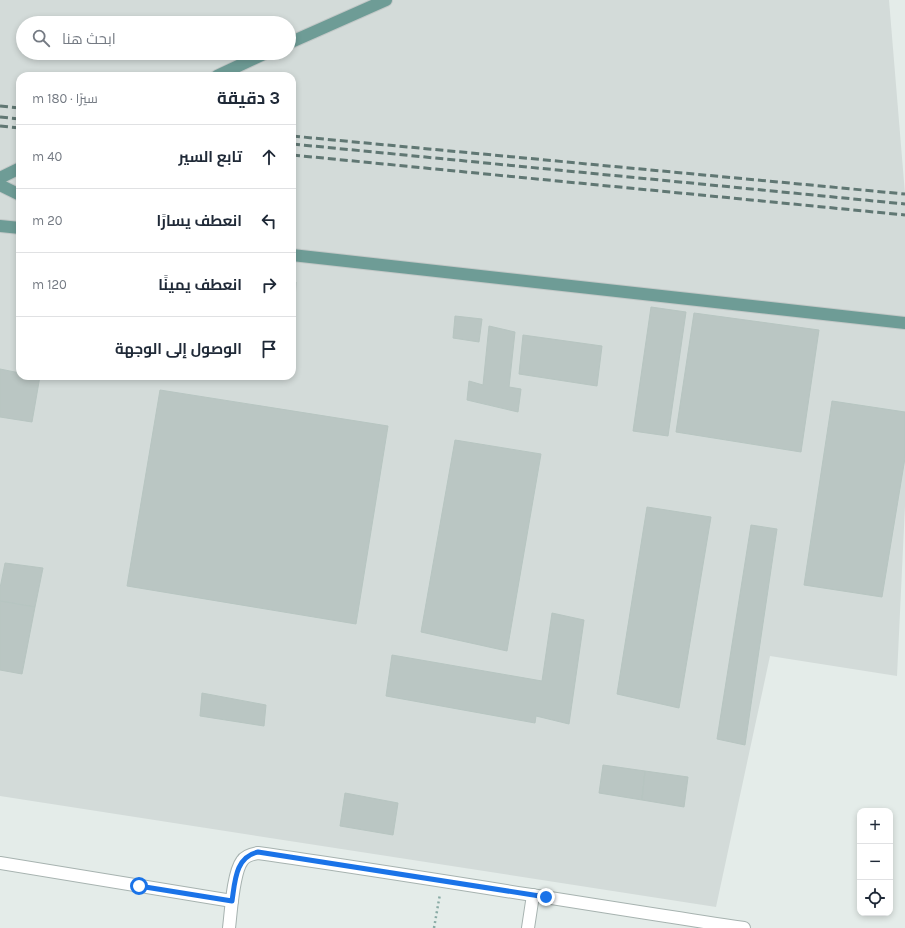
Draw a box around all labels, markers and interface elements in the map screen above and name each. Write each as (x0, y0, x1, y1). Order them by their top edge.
search box (16, 16, 296, 60)
icon: search (30, 27, 52, 49)
text: ابحث هنا (62, 30, 116, 48)
text: 3 دقيقة (217, 88, 280, 108)
text: سيرًا · 180 m (32, 91, 98, 106)
icon: ahead (258, 146, 280, 168)
text: تابع السير (179, 148, 242, 166)
text: 40 m (32, 149, 62, 164)
icon: left (258, 210, 280, 232)
text: انعطف يسارًا (156, 212, 242, 230)
text: 20 m (32, 213, 63, 228)
icon: right (258, 274, 280, 296)
text: انعطف يمينًا (158, 276, 242, 294)
text: 120 m (32, 277, 67, 292)
icon: arrive (258, 338, 280, 360)
text: الوصول إلى الوجهة (115, 340, 242, 358)
map controls (857, 808, 893, 916)
button: + (857, 808, 893, 844)
button: − (857, 844, 893, 880)
route start (130, 877, 148, 895)
button: locate (857, 880, 893, 916)
route end (537, 888, 555, 906)

